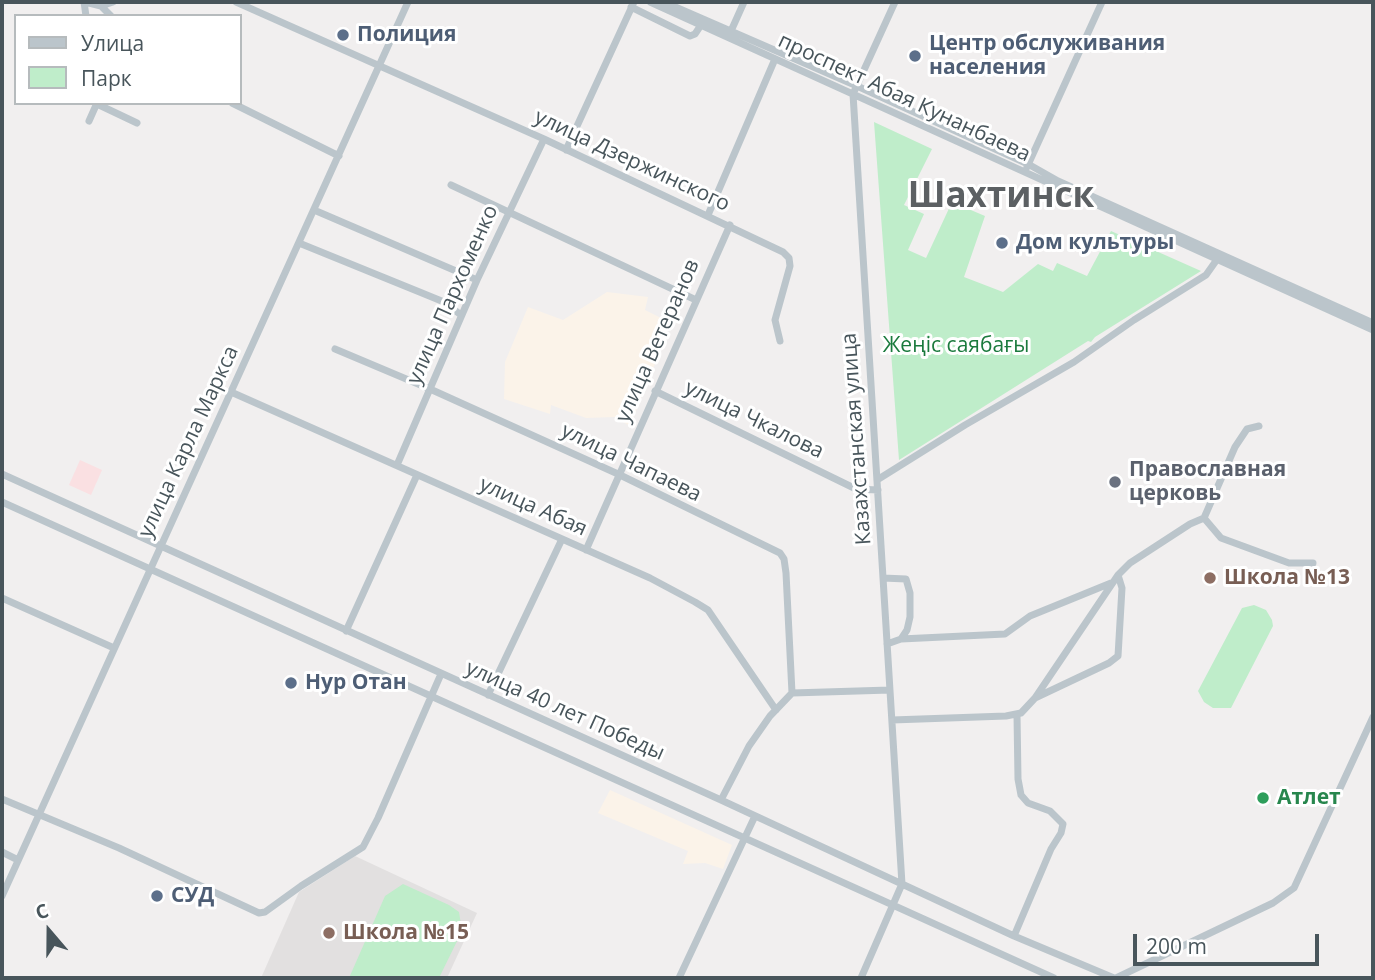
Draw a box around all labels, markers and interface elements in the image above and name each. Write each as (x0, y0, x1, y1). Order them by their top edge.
legend (14, 14, 242, 105)
place label: Полиция (357, 22, 456, 48)
marker: Полиция (335, 27, 351, 43)
street label: проспект Абая Кунанбаева (774, 28, 1034, 168)
text: Улица (81, 29, 144, 57)
place label: Центр обслуживания населения (929, 31, 1165, 81)
marker: Центр обслуживания населения (907, 48, 923, 64)
text: Парк (81, 64, 132, 92)
street label: улица Дзержинского (530, 105, 734, 217)
district label: Шахтинск (908, 176, 1094, 218)
street label: улица Пархоменко (402, 201, 504, 389)
place label: Дом культуры (1016, 230, 1174, 256)
marker: Дом культуры (994, 235, 1010, 251)
street label: улица Ветеранов (611, 256, 705, 426)
street label: Казахстанская улица (837, 332, 877, 546)
park label: Жеңіс саябағы (883, 333, 1029, 359)
street label: улица Карла Маркса (134, 342, 244, 542)
street label: улица Чкалова (680, 375, 828, 465)
street label: улица Чапаева (557, 418, 705, 508)
place label: Православная церковь (1129, 457, 1286, 507)
street label: улица Абая (475, 472, 591, 542)
marker: Православная церковь (1107, 474, 1123, 490)
place label: Школа №13 (1224, 565, 1350, 591)
marker: Школа №13 (1202, 570, 1218, 586)
street label: улица 40 лет Победы (462, 656, 668, 766)
place label: Нур Отан (305, 670, 407, 696)
marker: Нур Отан (283, 675, 299, 691)
place label: Атлет (1277, 785, 1341, 811)
marker: Атлет (1255, 790, 1271, 806)
place label: СУД (171, 883, 214, 909)
marker: СУД (149, 888, 165, 904)
north arrow (14, 896, 84, 966)
text: С (32, 897, 52, 926)
place label: Школа №15 (343, 920, 469, 946)
scale bar (1137, 920, 1322, 964)
marker: Школа №15 (321, 925, 337, 941)
text: 200 m (1146, 932, 1207, 960)

